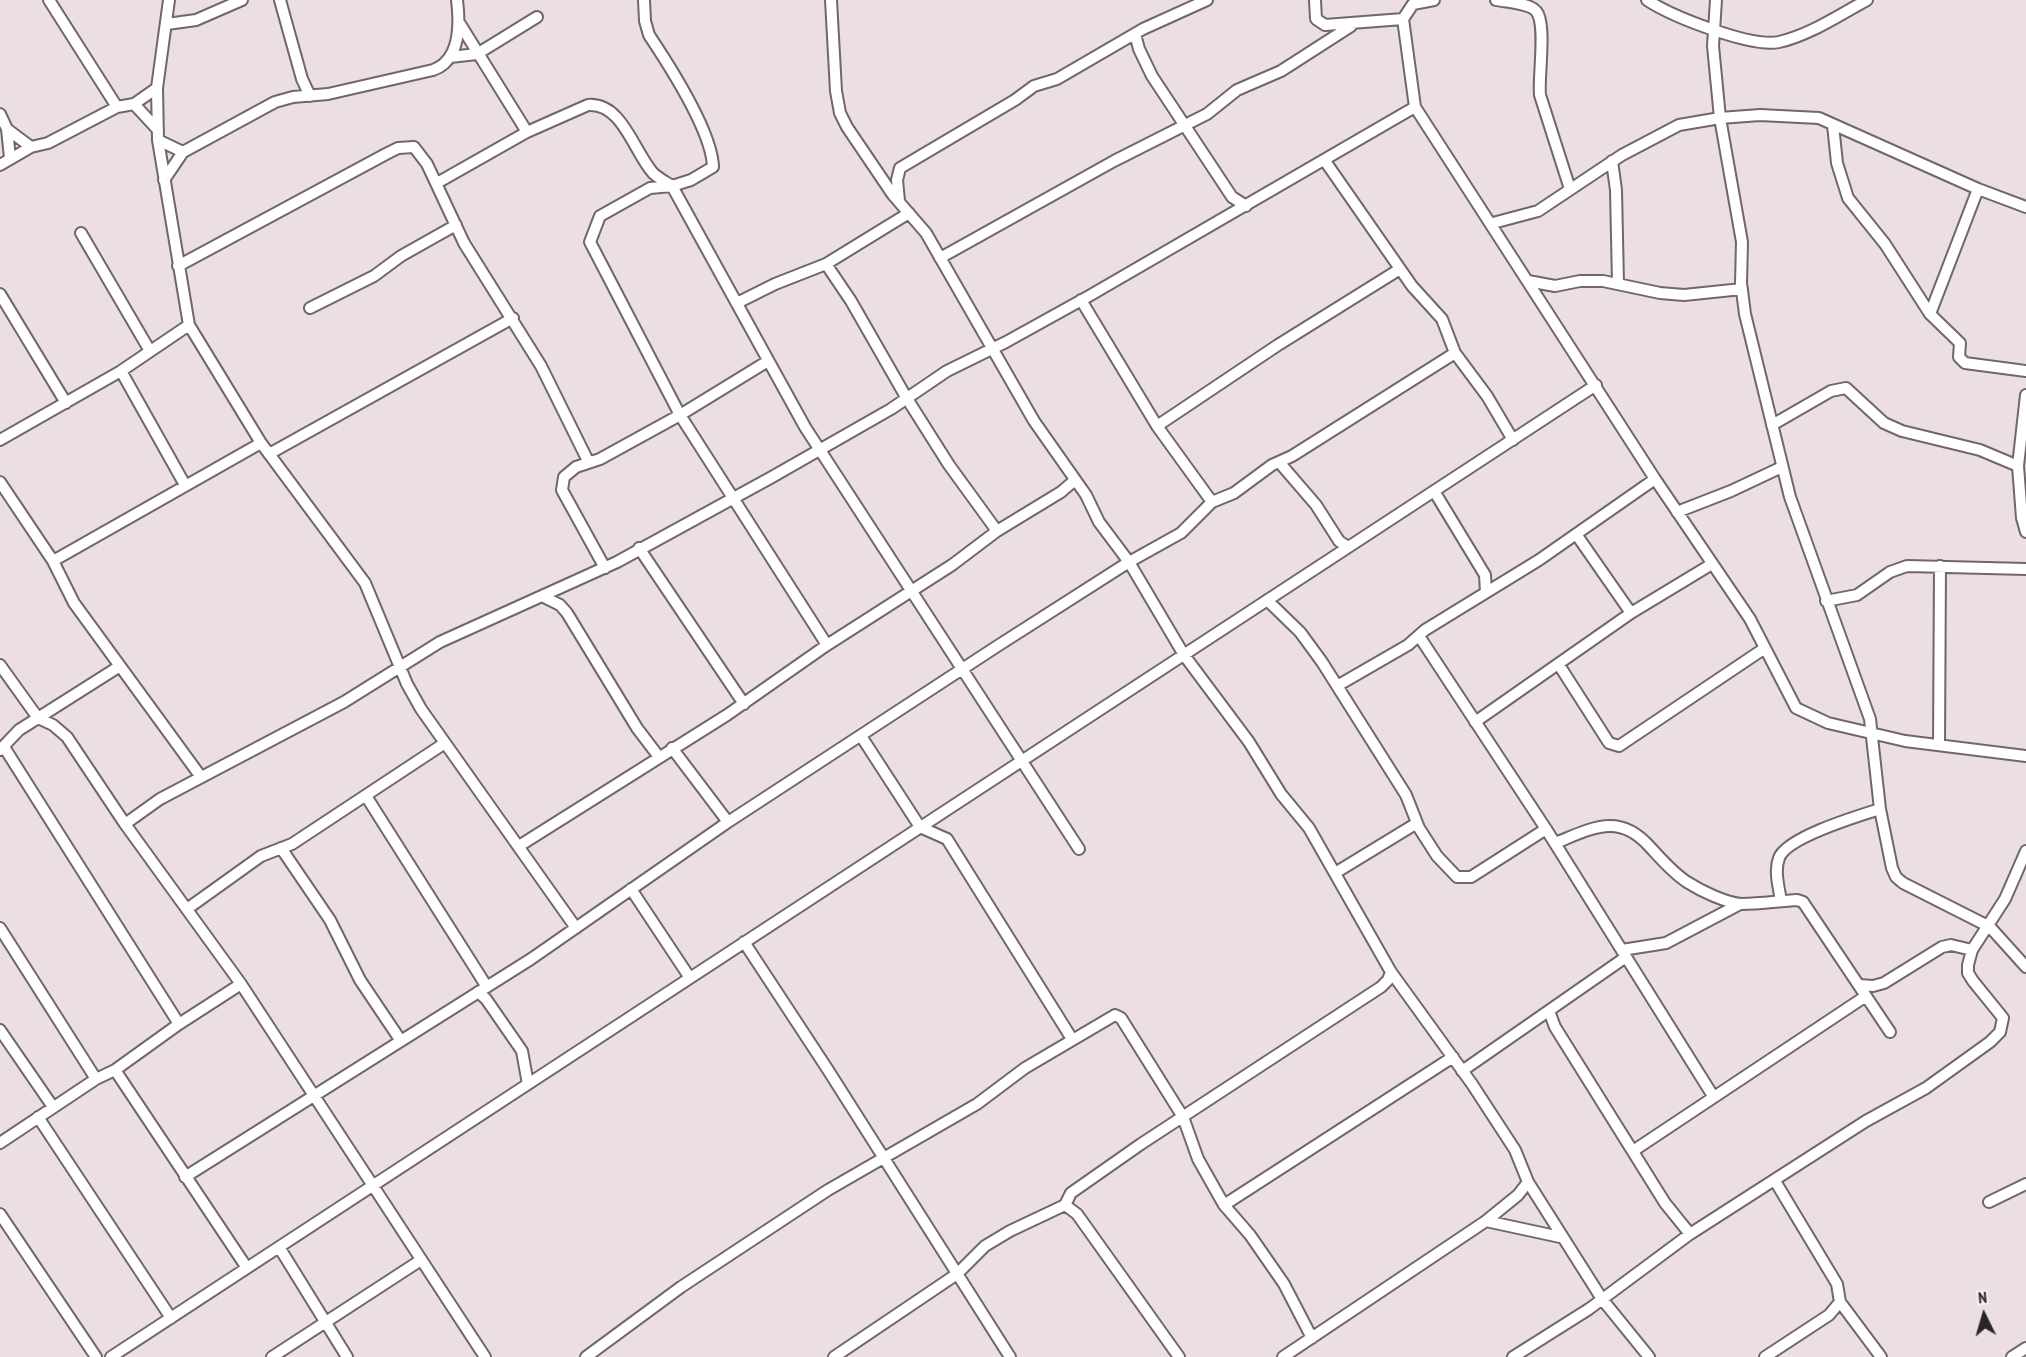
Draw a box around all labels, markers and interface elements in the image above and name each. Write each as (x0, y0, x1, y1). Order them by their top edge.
north arrow (1954, 1285, 2014, 1345)
text: N (1977, 1287, 1988, 1307)

